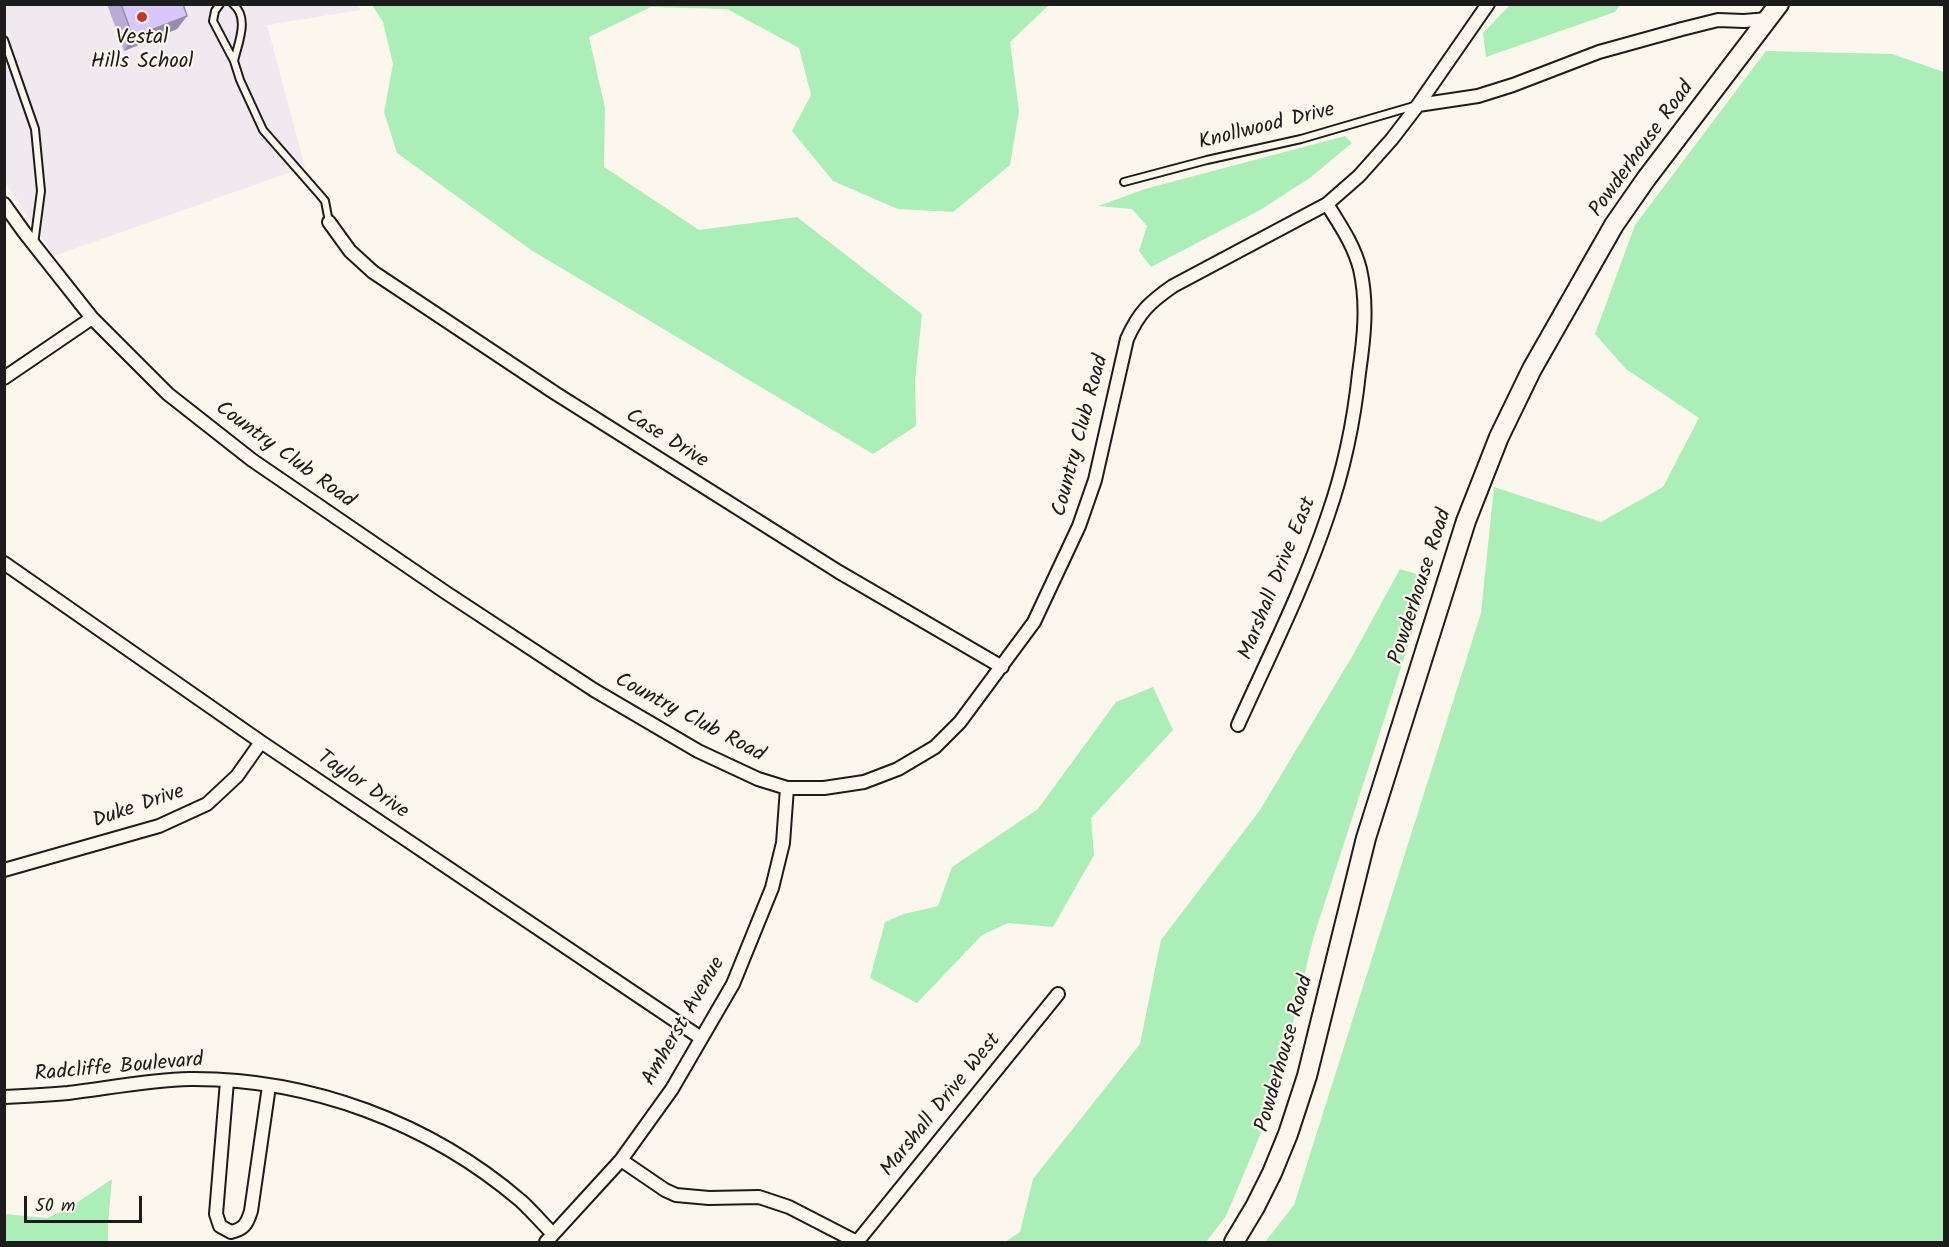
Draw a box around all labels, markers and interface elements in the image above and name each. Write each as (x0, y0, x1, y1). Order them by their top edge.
marker: Vestal Hills School (135, 10, 149, 24)
place label: Vestal Hills School (91, 26, 193, 76)
street label: Powderhouse Road (1585, 77, 1701, 223)
street label: Knollwood Drive (1196, 99, 1338, 157)
street label: Country Club Road (1048, 353, 1116, 519)
street label: Country Club Road (209, 397, 359, 515)
street label: Case Drive (620, 405, 712, 475)
street label: Marshall Drive East (1235, 494, 1323, 664)
street label: Powderhouse Road (1385, 506, 1459, 668)
street label: Country Club Road (610, 669, 768, 769)
street label: Taylor Drive (312, 746, 412, 826)
street label: Duke Drive (90, 781, 188, 835)
street label: Amherst Avenue (638, 953, 732, 1091)
street label: Powderhouse Road (1252, 973, 1320, 1135)
street label: Marshall Drive West (876, 1029, 1008, 1183)
street label: Radcliffe Boulevard (33, 1049, 205, 1089)
scale bar (27, 1184, 146, 1222)
text: 50 m (35, 1192, 75, 1221)

